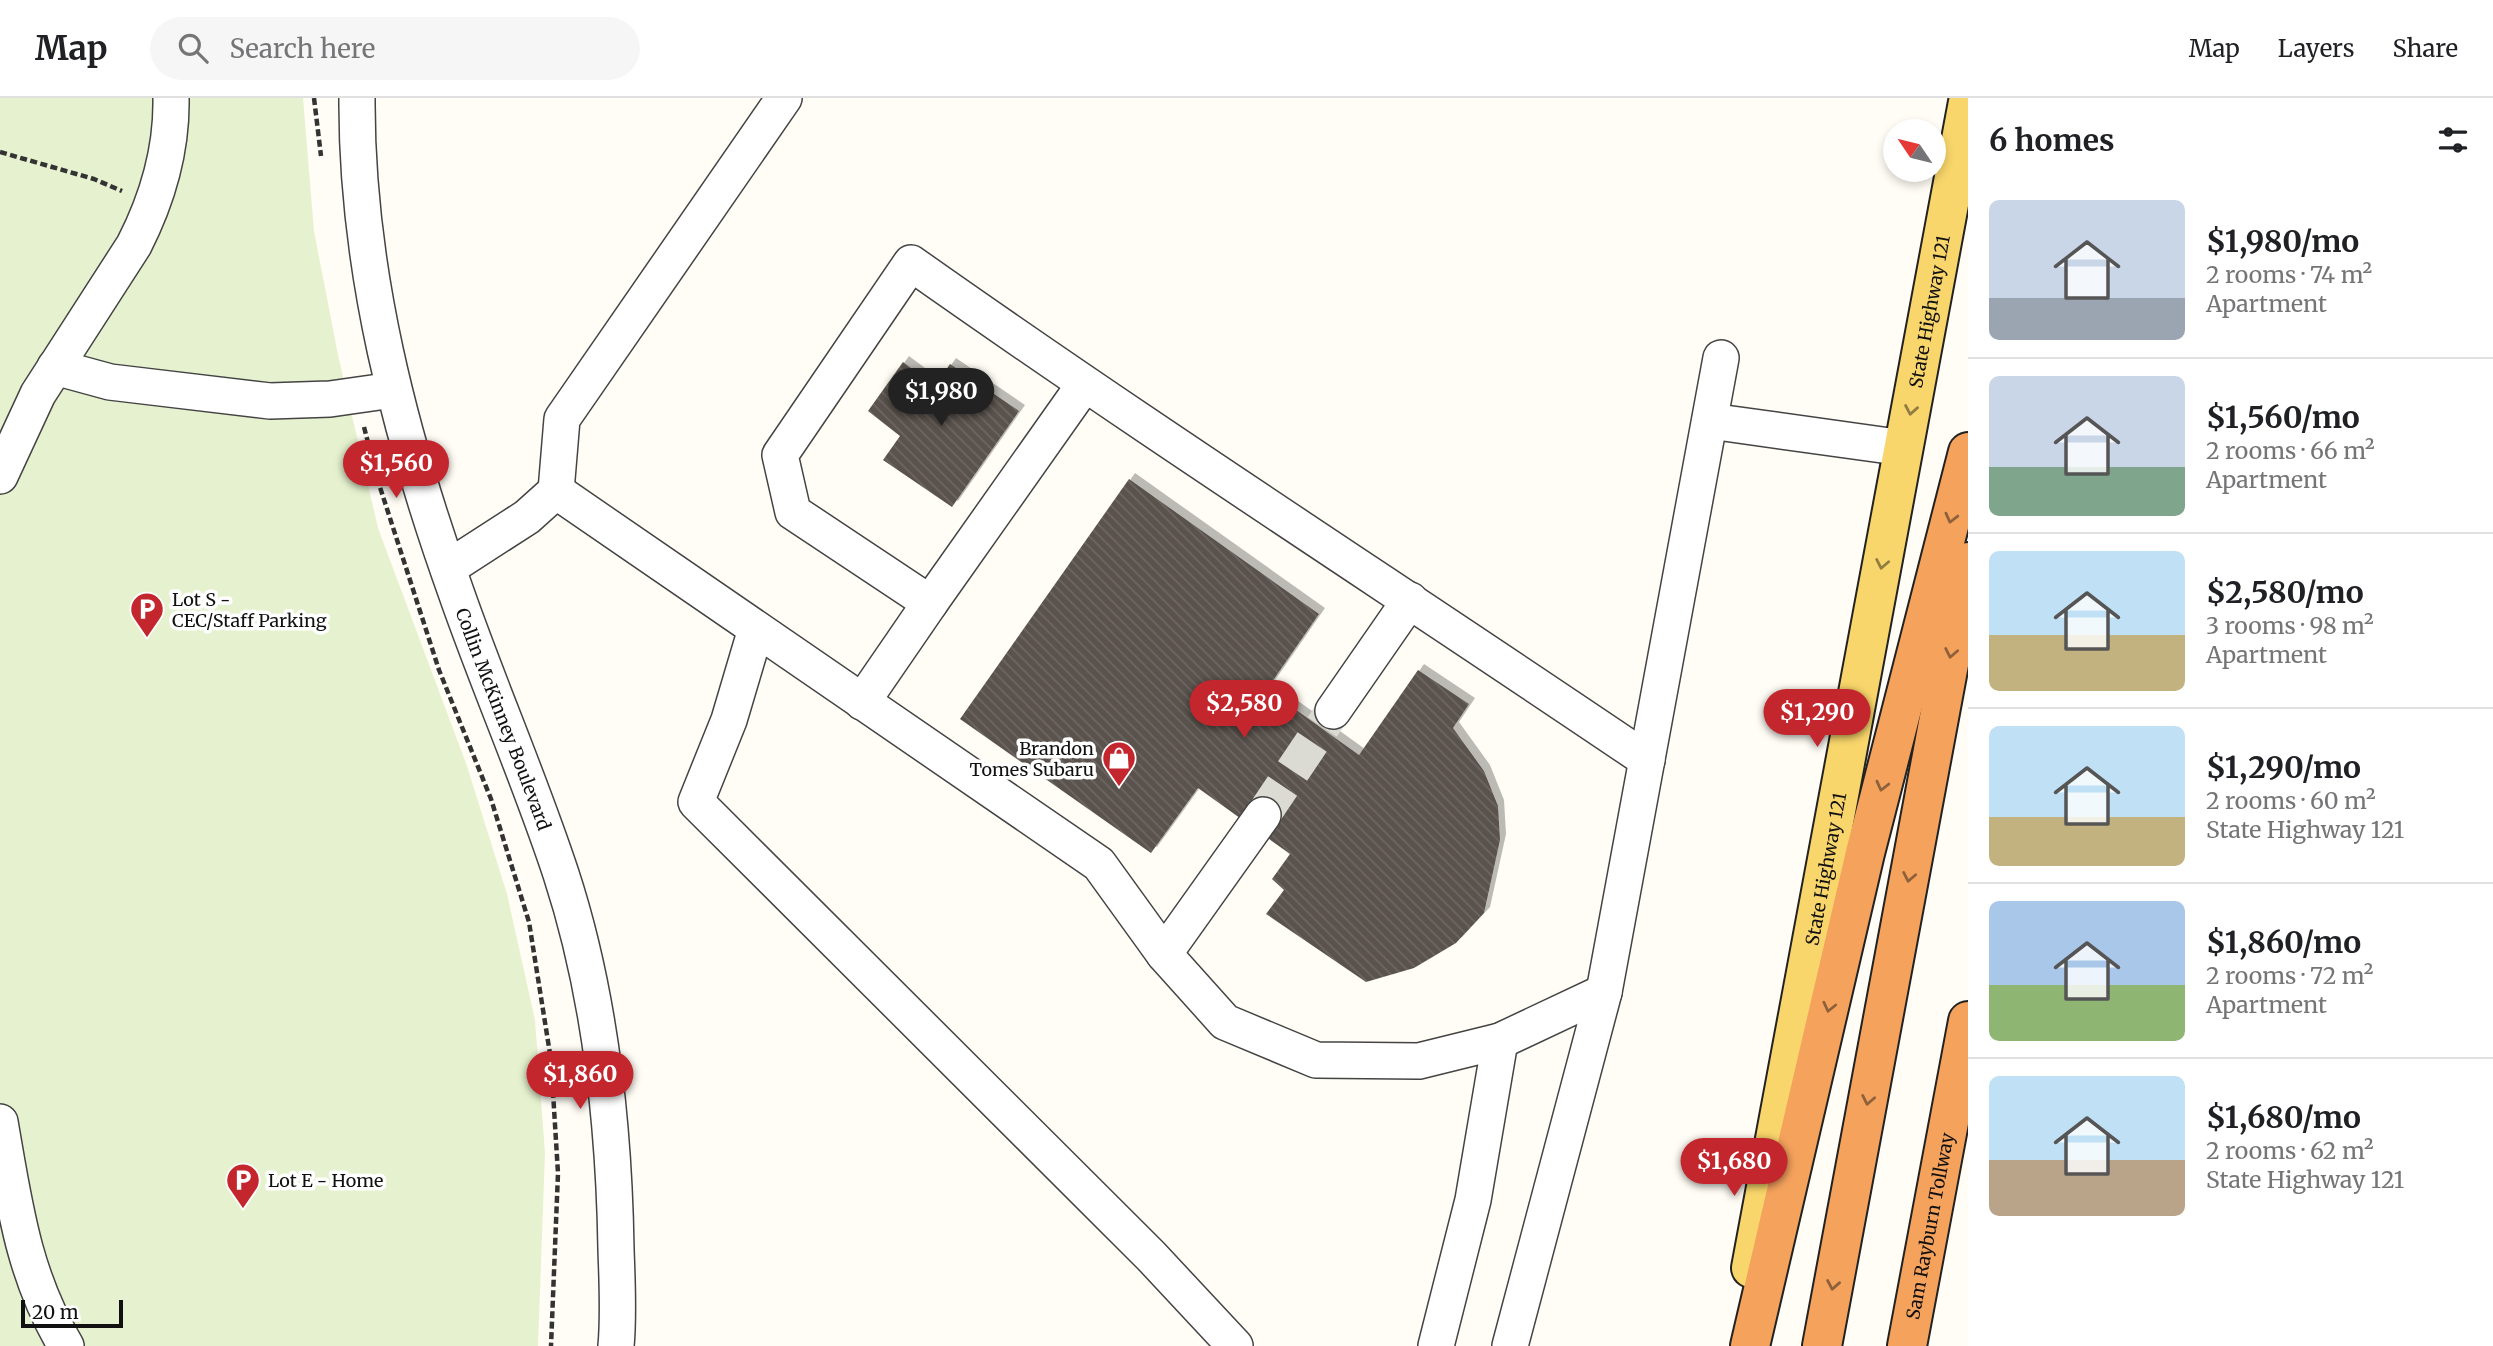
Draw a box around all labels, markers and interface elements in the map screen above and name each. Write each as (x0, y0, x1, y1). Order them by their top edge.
search box (150, 17, 640, 80)
text: Map (35, 28, 108, 69)
icon: search (174, 29, 212, 67)
text: Search here (230, 32, 375, 65)
text: Map (2189, 33, 2240, 64)
text: Layers (2278, 33, 2354, 64)
text: Share (2392, 33, 2458, 64)
north arrow (1883, 119, 1946, 182)
map controls (1883, 119, 1946, 182)
text: 6 homes (1989, 121, 2114, 159)
icon: filters (2434, 121, 2472, 159)
text: $1,980/mo (2206, 222, 2359, 260)
icon: home (2045, 228, 2129, 312)
street label: State Highway 121 (1904, 233, 1955, 390)
text: 2 rooms · 74 m² (2206, 260, 2372, 289)
text: Apartment (2206, 289, 2327, 318)
pin: $1,980 (884, 368, 998, 428)
text: $1,980 (904, 376, 978, 405)
text: $1,560/mo (2206, 398, 2360, 436)
one-way arrow (1904, 404, 1919, 416)
icon: home (2045, 404, 2129, 488)
text: 2 rooms · 66 m² (2206, 436, 2375, 465)
pin: $1,560 (339, 440, 453, 500)
text: $1,560 (359, 448, 433, 477)
text: Apartment (2206, 465, 2327, 494)
one-way arrow (1945, 512, 1959, 524)
one-way arrow (1875, 558, 1890, 570)
text: $2,580/mo (2206, 573, 2364, 611)
icon: home (2045, 579, 2129, 663)
place label: Lot S - CEC/Staff Parking (172, 588, 327, 632)
parking icon: Lot S - CEC/Staff Parking (128, 590, 166, 639)
street label: Collin McKinney Boulevard (451, 605, 556, 833)
text: 3 rooms · 98 m² (2206, 611, 2374, 640)
text: Apartment (2206, 640, 2327, 669)
one-way arrow (1944, 647, 1959, 659)
pin: $2,580 (1187, 680, 1301, 740)
text: $2,580 (1206, 688, 1282, 717)
pin: $1,290 (1760, 690, 1874, 749)
text: $1,290 (1780, 697, 1854, 726)
place label: Brandon Tomes Subaru (970, 737, 1094, 781)
shop icon: Brandon Tomes Subaru (1100, 739, 1138, 788)
text: $1,290/mo (2206, 748, 2361, 786)
icon: home (2045, 754, 2129, 838)
one-way arrow (1876, 780, 1890, 792)
text: 2 rooms · 60 m² (2206, 786, 2376, 815)
street label: State Highway 121 (1800, 790, 1851, 947)
text: State Highway 121 (2206, 815, 2404, 844)
one-way arrow (1903, 871, 1918, 883)
text: $1,860/mo (2206, 923, 2361, 961)
icon: home (2045, 929, 2129, 1013)
text: 2 rooms · 72 m² (2206, 961, 2373, 990)
text: Apartment (2206, 990, 2327, 1019)
one-way arrow (1823, 1001, 1837, 1013)
pin: $1,860 (523, 1052, 637, 1111)
text: $1,860 (542, 1059, 618, 1088)
one-way arrow (1861, 1094, 1876, 1106)
text: $1,680/mo (2206, 1098, 2361, 1136)
icon: home (2045, 1104, 2129, 1188)
street label: Sam Rayburn Tollway (1901, 1130, 1958, 1321)
text: 2 rooms · 62 m² (2206, 1136, 2374, 1165)
pin: $1,680 (1677, 1138, 1791, 1198)
text: $1,680 (1697, 1146, 1771, 1175)
parking icon: Lot E - Home (224, 1161, 262, 1210)
text: State Highway 121 (2206, 1165, 2404, 1194)
place label: Lot E - Home (268, 1169, 383, 1192)
one-way arrow (1827, 1279, 1842, 1291)
scale bar (21, 1297, 122, 1329)
text: 20 m (32, 1300, 79, 1324)

